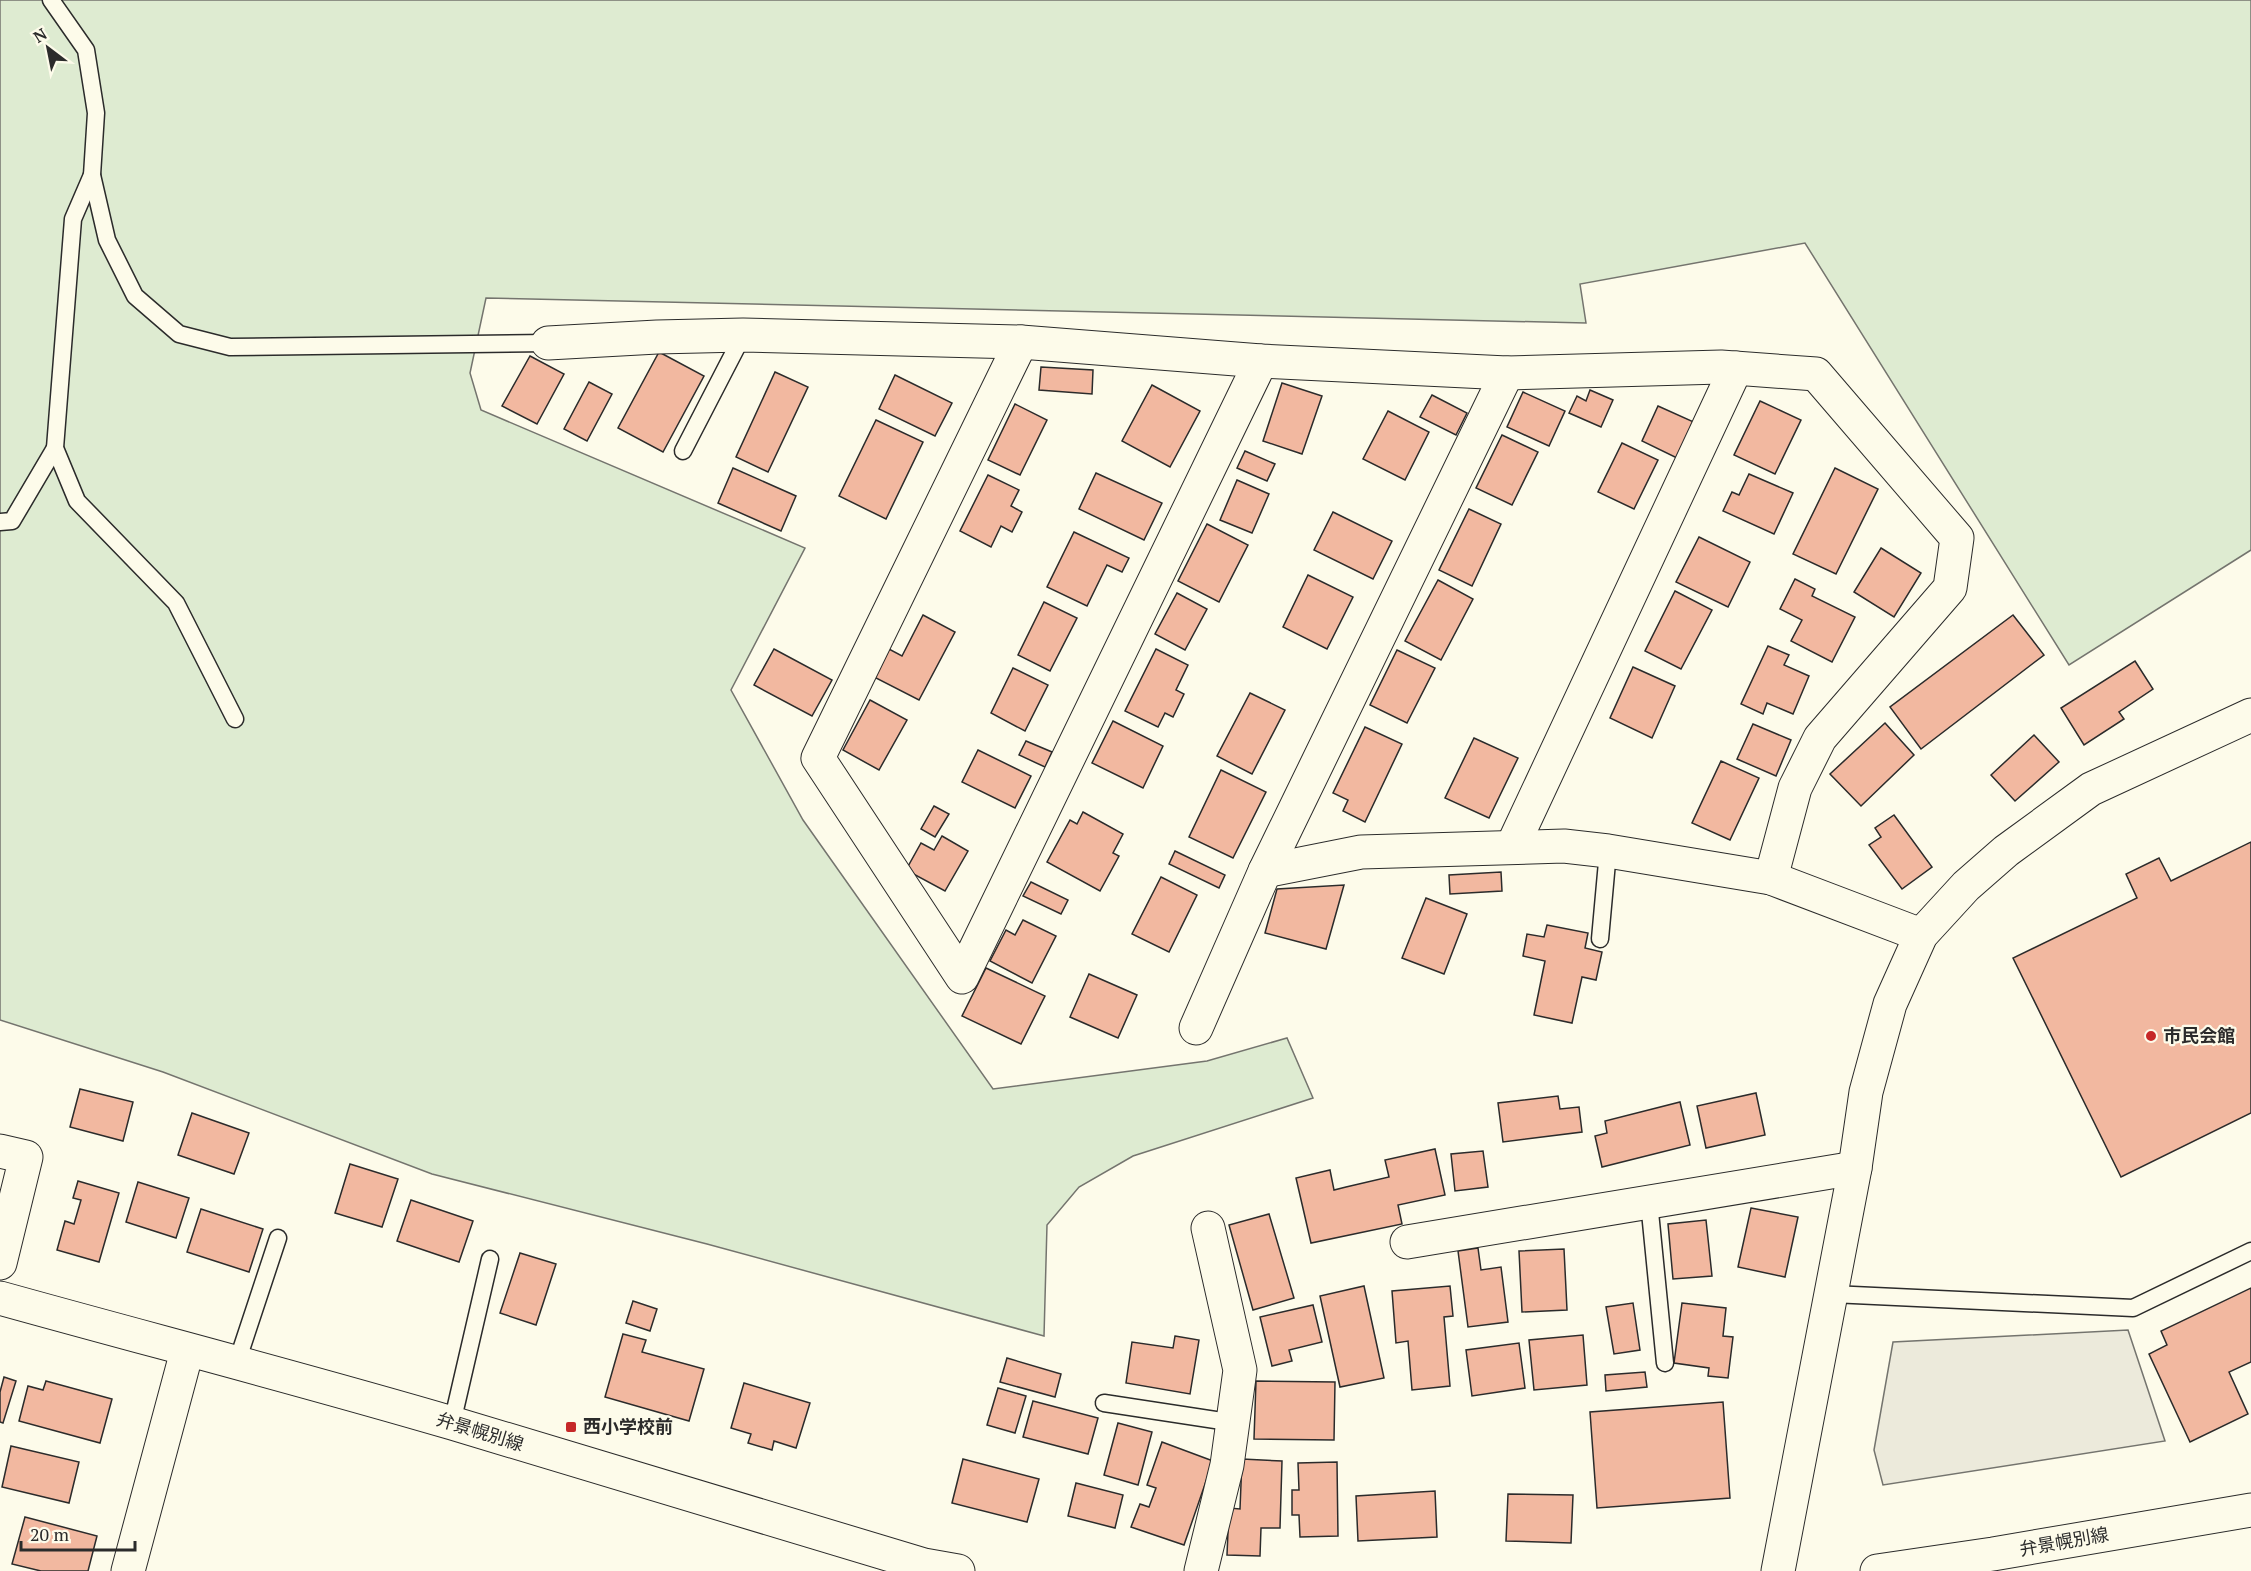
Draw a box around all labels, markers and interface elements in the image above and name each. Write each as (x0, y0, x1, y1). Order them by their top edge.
north arrow (18, 18, 78, 78)
text: N (29, 23, 51, 48)
place label: 市民会館 (2163, 1023, 2235, 1047)
marker: 市民会館 (2144, 1029, 2158, 1043)
street label: 弁景幌別線 (434, 1406, 527, 1456)
place label: 西小学校前 (583, 1414, 673, 1438)
marker: 西小学校前 (564, 1420, 578, 1434)
scale bar (21, 1514, 135, 1552)
street label: 弁景幌別線 (2017, 1521, 2110, 1561)
text: 20 m (30, 1522, 70, 1546)

